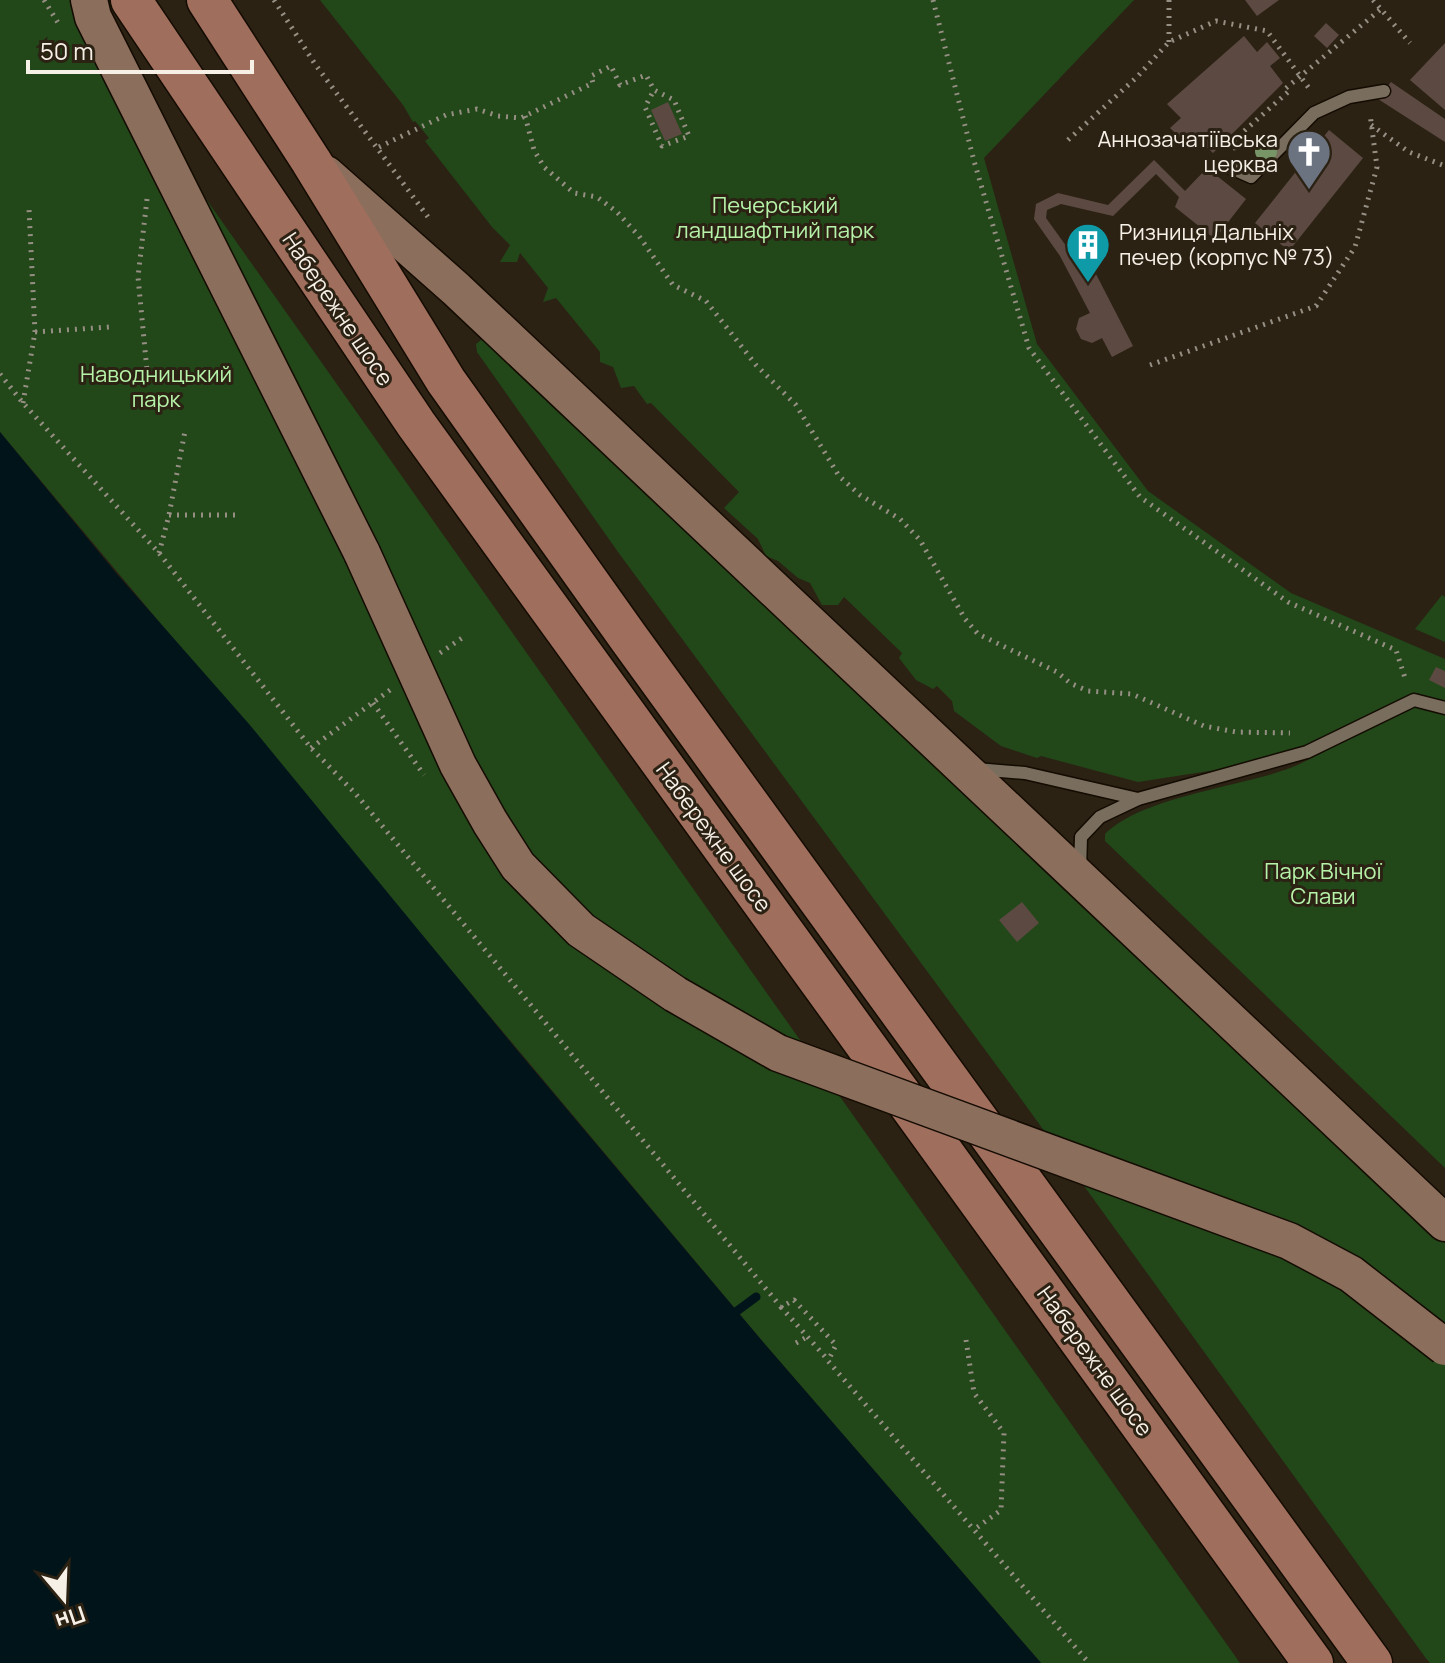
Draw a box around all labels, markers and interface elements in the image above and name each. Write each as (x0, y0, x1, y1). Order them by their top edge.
scale bar (28, 24, 252, 74)
text: 50 m (40, 34, 94, 67)
place label: Аннозачатіївська церква (1097, 124, 1278, 179)
church icon: Аннозачатіївська церква (1285, 128, 1333, 191)
park label: Печерський ландшафтний парк (676, 190, 875, 245)
place label: Ризниця Дальніх печер (корпус № 73) (1119, 217, 1334, 272)
building icon: Ризниця Дальніх печер (корпус № 73) (1064, 221, 1112, 284)
street label: Набережне шосе (276, 227, 400, 392)
park label: Наводницький парк (80, 359, 232, 414)
street label: Набережне шосе (649, 756, 779, 918)
park label: Парк Вічної Слави (1264, 856, 1383, 911)
street label: Набережне шосе (1030, 1280, 1160, 1442)
north arrow (24, 1559, 104, 1639)
text: Пн (52, 1599, 89, 1637)

